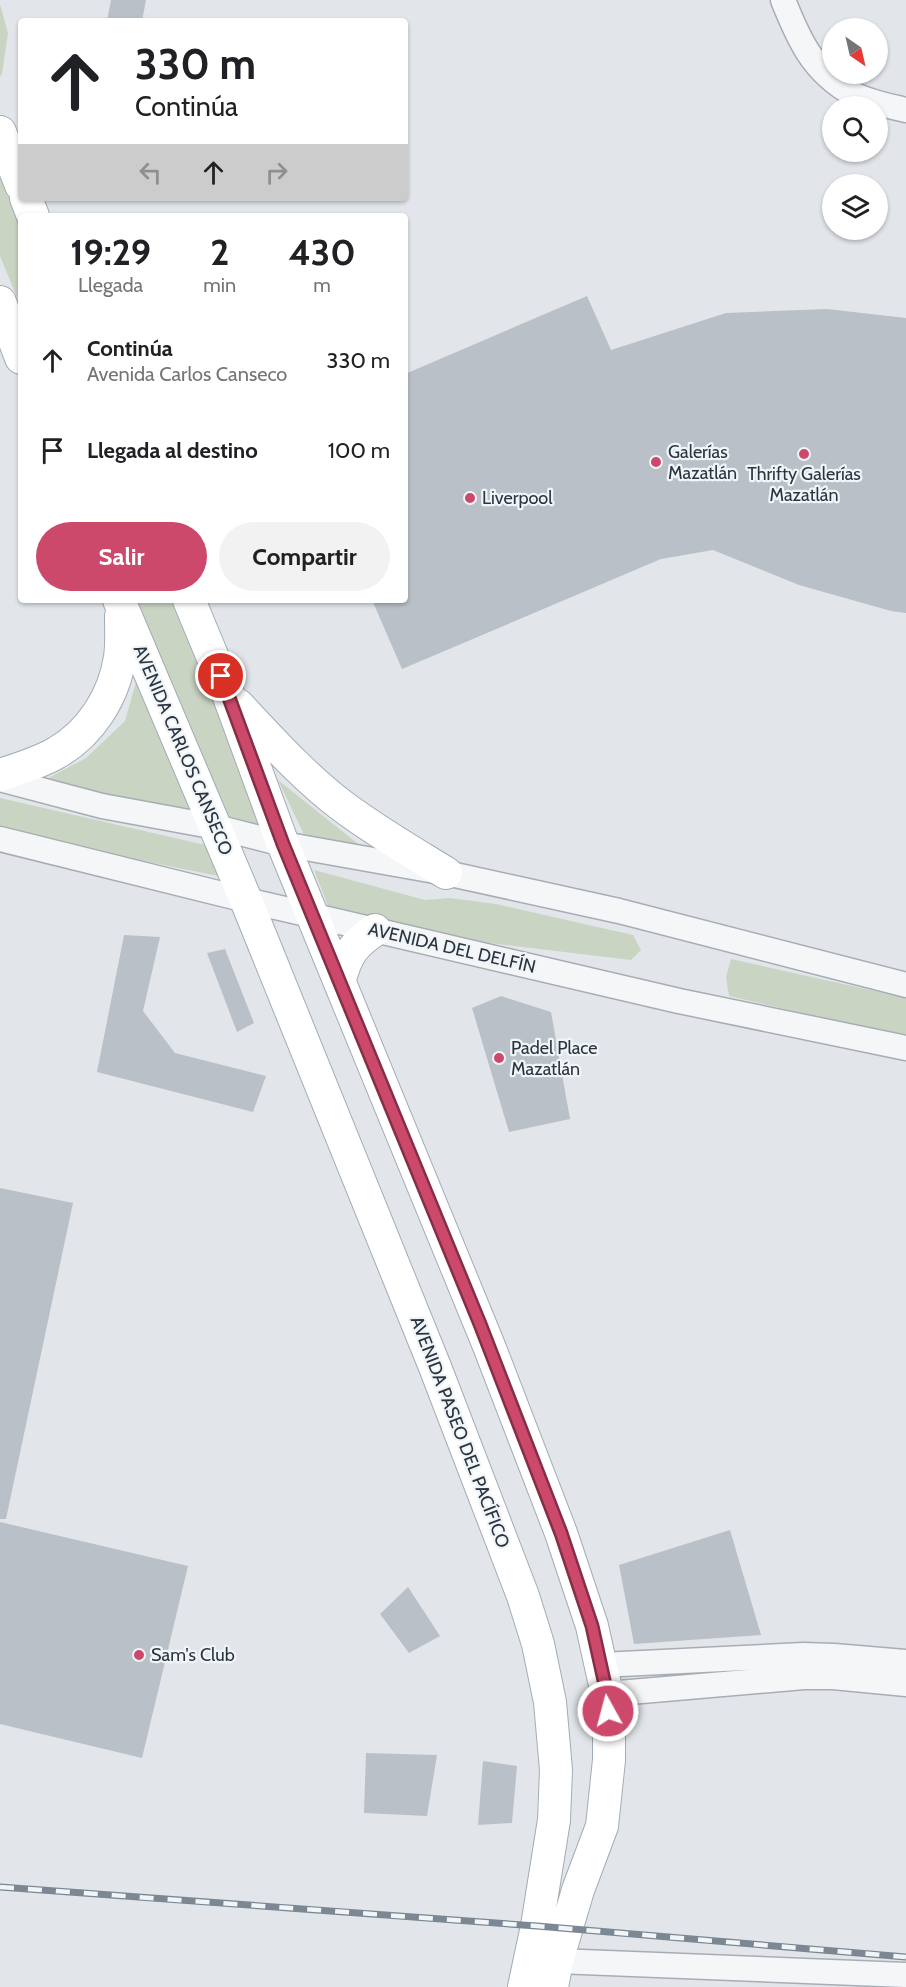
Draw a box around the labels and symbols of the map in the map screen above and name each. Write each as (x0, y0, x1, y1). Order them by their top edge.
north arrow (822, 18, 888, 84)
place label: Galerías Mazatlán (668, 441, 737, 484)
marker: Thrifty Galerías Mazatlán (797, 447, 811, 461)
marker: Galerías Mazatlán (649, 455, 663, 469)
place label: Thrifty Galerías Mazatlán (747, 463, 861, 506)
place label: Liverpool (482, 487, 553, 509)
marker: Liverpool (463, 491, 477, 505)
street label: AVENIDA CARLOS CANSECO (129, 642, 237, 859)
pin (195, 650, 246, 701)
street label: AVENIDA DEL DELFÍN (366, 918, 538, 978)
place label: Padel Place Mazatlán (511, 1037, 598, 1080)
marker: Padel Place Mazatlán (492, 1051, 506, 1065)
street label: AVENIDA PASEO DEL PACÍFICO (406, 1313, 514, 1551)
place label: Sam's Club (151, 1644, 235, 1666)
marker: Sam's Club (132, 1648, 146, 1662)
position arrow (576, 1679, 640, 1743)

